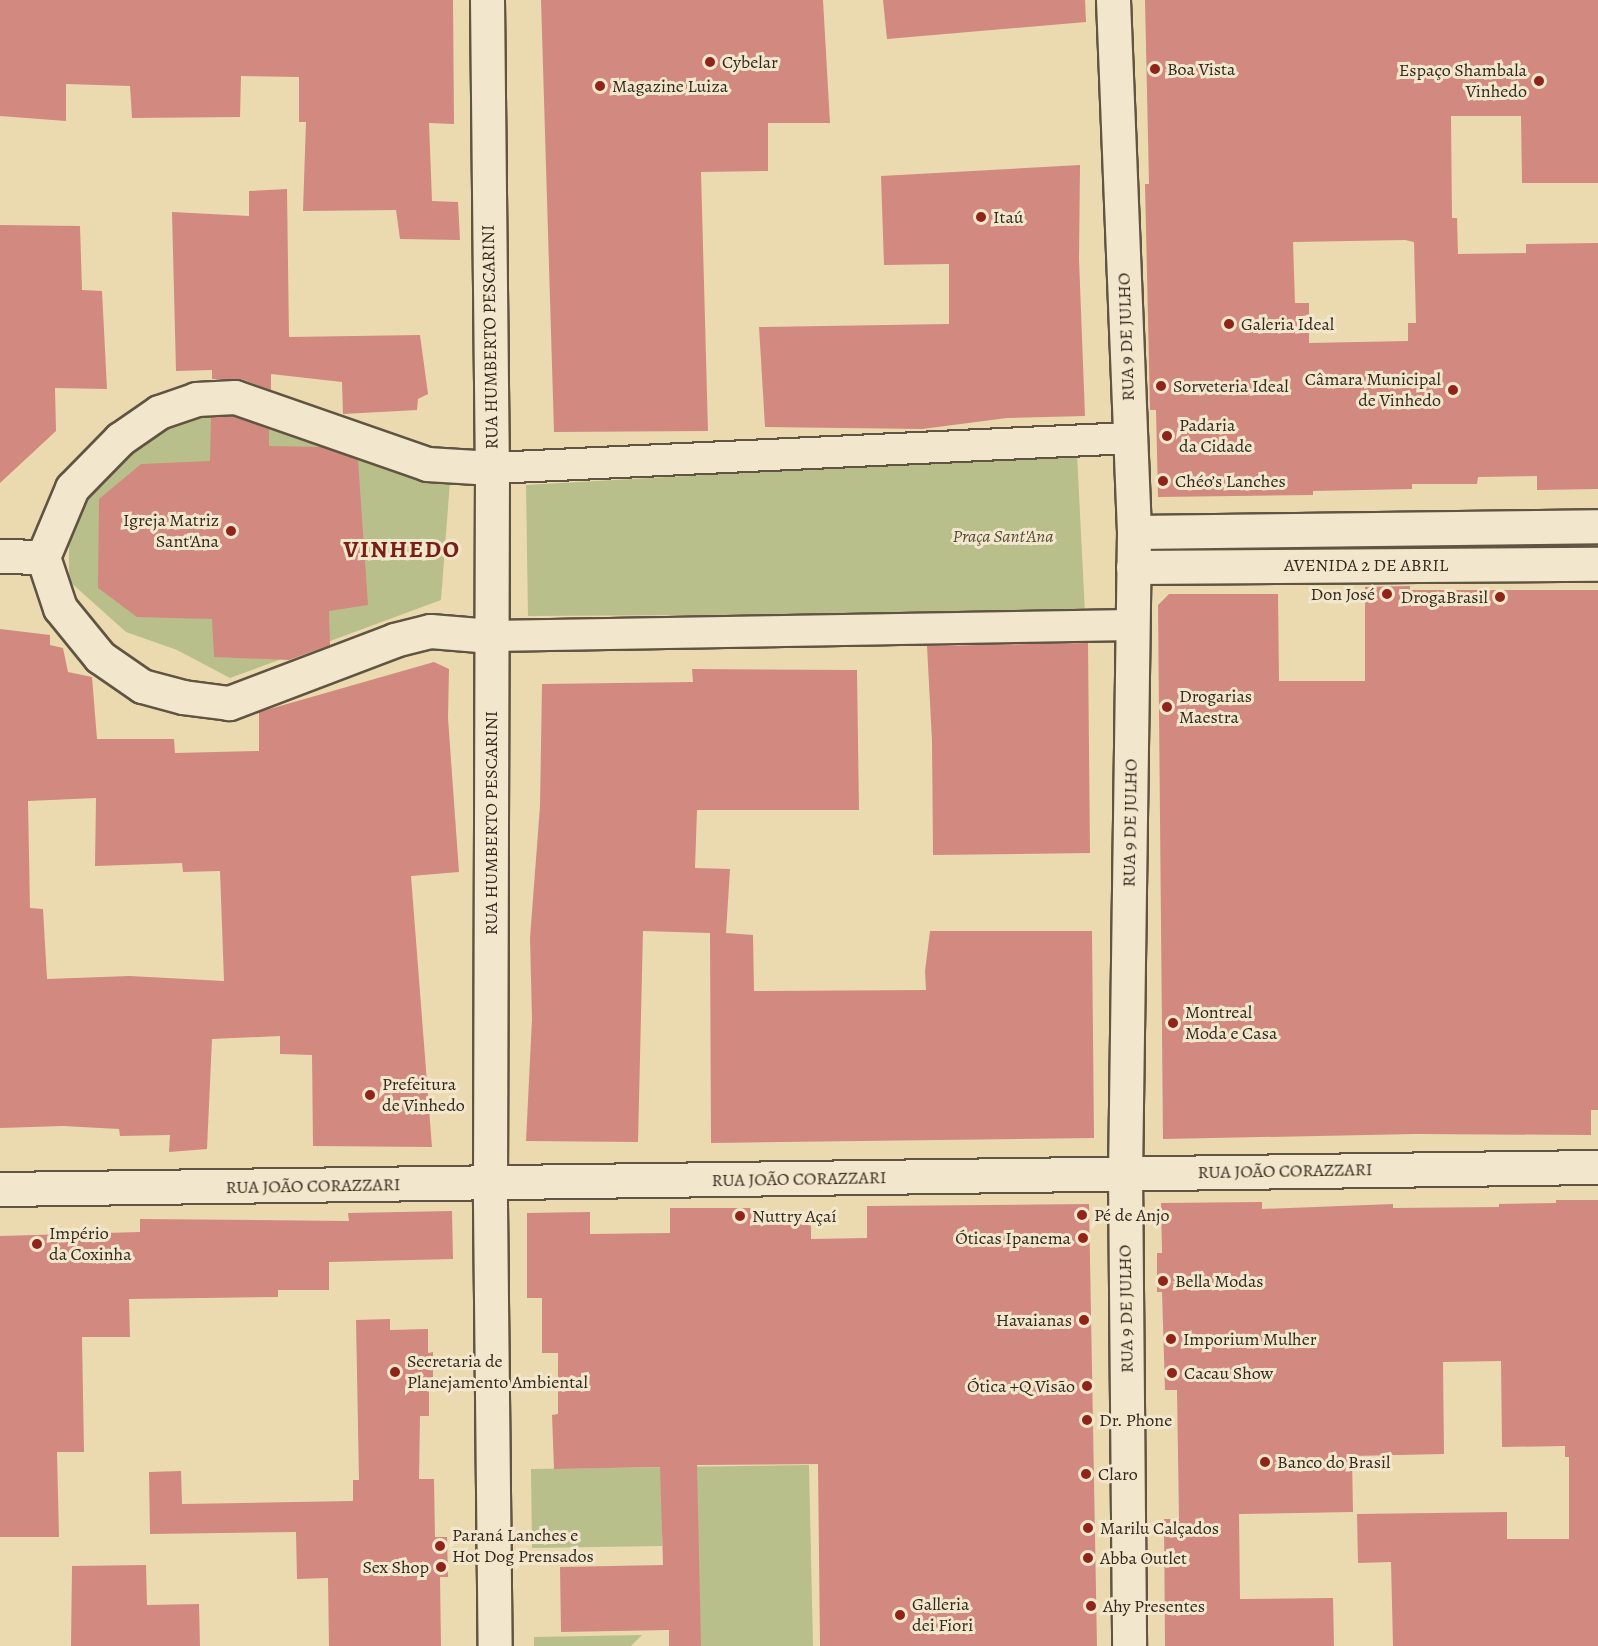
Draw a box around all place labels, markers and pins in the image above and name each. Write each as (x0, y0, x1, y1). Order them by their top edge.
place label: Cybelar (722, 51, 778, 73)
marker: Cybelar (703, 55, 717, 69)
place label: Boa Vista (1167, 58, 1235, 80)
place label: Espaço Shambala Vinhedo (1399, 60, 1527, 103)
marker: Boa Vista (1148, 62, 1162, 76)
marker: Espaço Shambala Vinhedo (1532, 74, 1546, 88)
place label: Magazine Luiza (612, 75, 728, 97)
marker: Magazine Luiza (593, 79, 607, 93)
place label: Itaú (993, 206, 1024, 228)
marker: Itaú (974, 210, 988, 224)
place label: Galeria Ideal (1241, 313, 1334, 335)
marker: Galeria Ideal (1222, 317, 1236, 331)
place label: Câmara Municipal de Vinhedo (1305, 369, 1441, 412)
place label: Sorveteria Ideal (1173, 375, 1289, 397)
marker: Sorveteria Ideal (1154, 379, 1168, 393)
marker: Câmara Municipal de Vinhedo (1446, 383, 1460, 397)
place label: Padaria da Cidade (1179, 415, 1252, 458)
marker: Padaria da Cidade (1160, 429, 1174, 443)
place label: Chéo’s Lanches (1175, 470, 1286, 492)
marker: Chéo’s Lanches (1156, 474, 1170, 488)
place label: Igreja Matriz Sant'Ana (123, 510, 219, 552)
marker: Igreja Matriz Sant'Ana (224, 524, 238, 538)
place label: Don José (1311, 583, 1375, 605)
place label: DrogaBrasil (1400, 586, 1488, 608)
marker: Don José (1380, 587, 1394, 601)
marker: DrogaBrasil (1493, 590, 1507, 604)
place label: Drogarias Maestra (1179, 686, 1252, 728)
marker: Drogarias Maestra (1160, 700, 1174, 714)
place label: Montreal Moda e Casa (1185, 1002, 1277, 1044)
marker: Montreal Moda e Casa (1166, 1016, 1180, 1030)
place label: Prefeitura de Vinhedo (382, 1074, 465, 1116)
marker: Prefeitura de Vinhedo (363, 1088, 377, 1102)
place label: Pé de Anjo (1094, 1204, 1170, 1226)
place label: Nuttry Açaí (752, 1205, 836, 1227)
marker: Pé de Anjo (1075, 1208, 1089, 1222)
marker: Nuttry Açaí (733, 1209, 747, 1223)
place label: Império da Coxinha (49, 1223, 132, 1266)
place label: Óticas Ipanema (955, 1227, 1071, 1249)
marker: Óticas Ipanema (1076, 1231, 1090, 1245)
marker: Império da Coxinha (30, 1237, 44, 1251)
place label: Bella Modas (1175, 1270, 1264, 1292)
marker: Bella Modas (1156, 1274, 1170, 1288)
place label: Havaianas (996, 1309, 1072, 1331)
marker: Havaianas (1077, 1313, 1091, 1327)
place label: Imporium Mulher (1183, 1328, 1317, 1350)
marker: Imporium Mulher (1164, 1332, 1178, 1346)
place label: Secretaria de Planejamento Ambiental (407, 1351, 588, 1394)
place label: Cacau Show (1184, 1362, 1273, 1384)
marker: Secretaria de Planejamento Ambiental (388, 1365, 402, 1379)
marker: Cacau Show (1165, 1366, 1179, 1380)
place label: Ótica +Q Visão (967, 1375, 1075, 1397)
marker: Ótica +Q Visão (1080, 1379, 1094, 1393)
place label: Dr. Phone (1099, 1409, 1173, 1431)
marker: Dr. Phone (1080, 1413, 1094, 1427)
place label: Banco do Brasil (1277, 1451, 1390, 1473)
marker: Banco do Brasil (1258, 1455, 1272, 1469)
place label: Claro (1098, 1463, 1138, 1485)
marker: Claro (1079, 1467, 1093, 1481)
place label: Marilu Calçados (1100, 1517, 1219, 1539)
marker: Marilu Calçados (1081, 1521, 1095, 1535)
place label: Paraná Lanches e Hot Dog Prensados (452, 1525, 594, 1568)
marker: Paraná Lanches e Hot Dog Prensados (433, 1539, 447, 1553)
place label: Abba Outlet (1100, 1547, 1187, 1569)
marker: Abba Outlet (1081, 1551, 1095, 1565)
place label: Sex Shop (363, 1556, 429, 1578)
marker: Sex Shop (434, 1560, 448, 1574)
place label: Galleria dei Fiori (912, 1594, 973, 1636)
place label: Ahy Presentes (1103, 1595, 1205, 1617)
marker: Ahy Presentes (1084, 1599, 1098, 1613)
marker: Galleria dei Fiori (893, 1608, 907, 1622)

